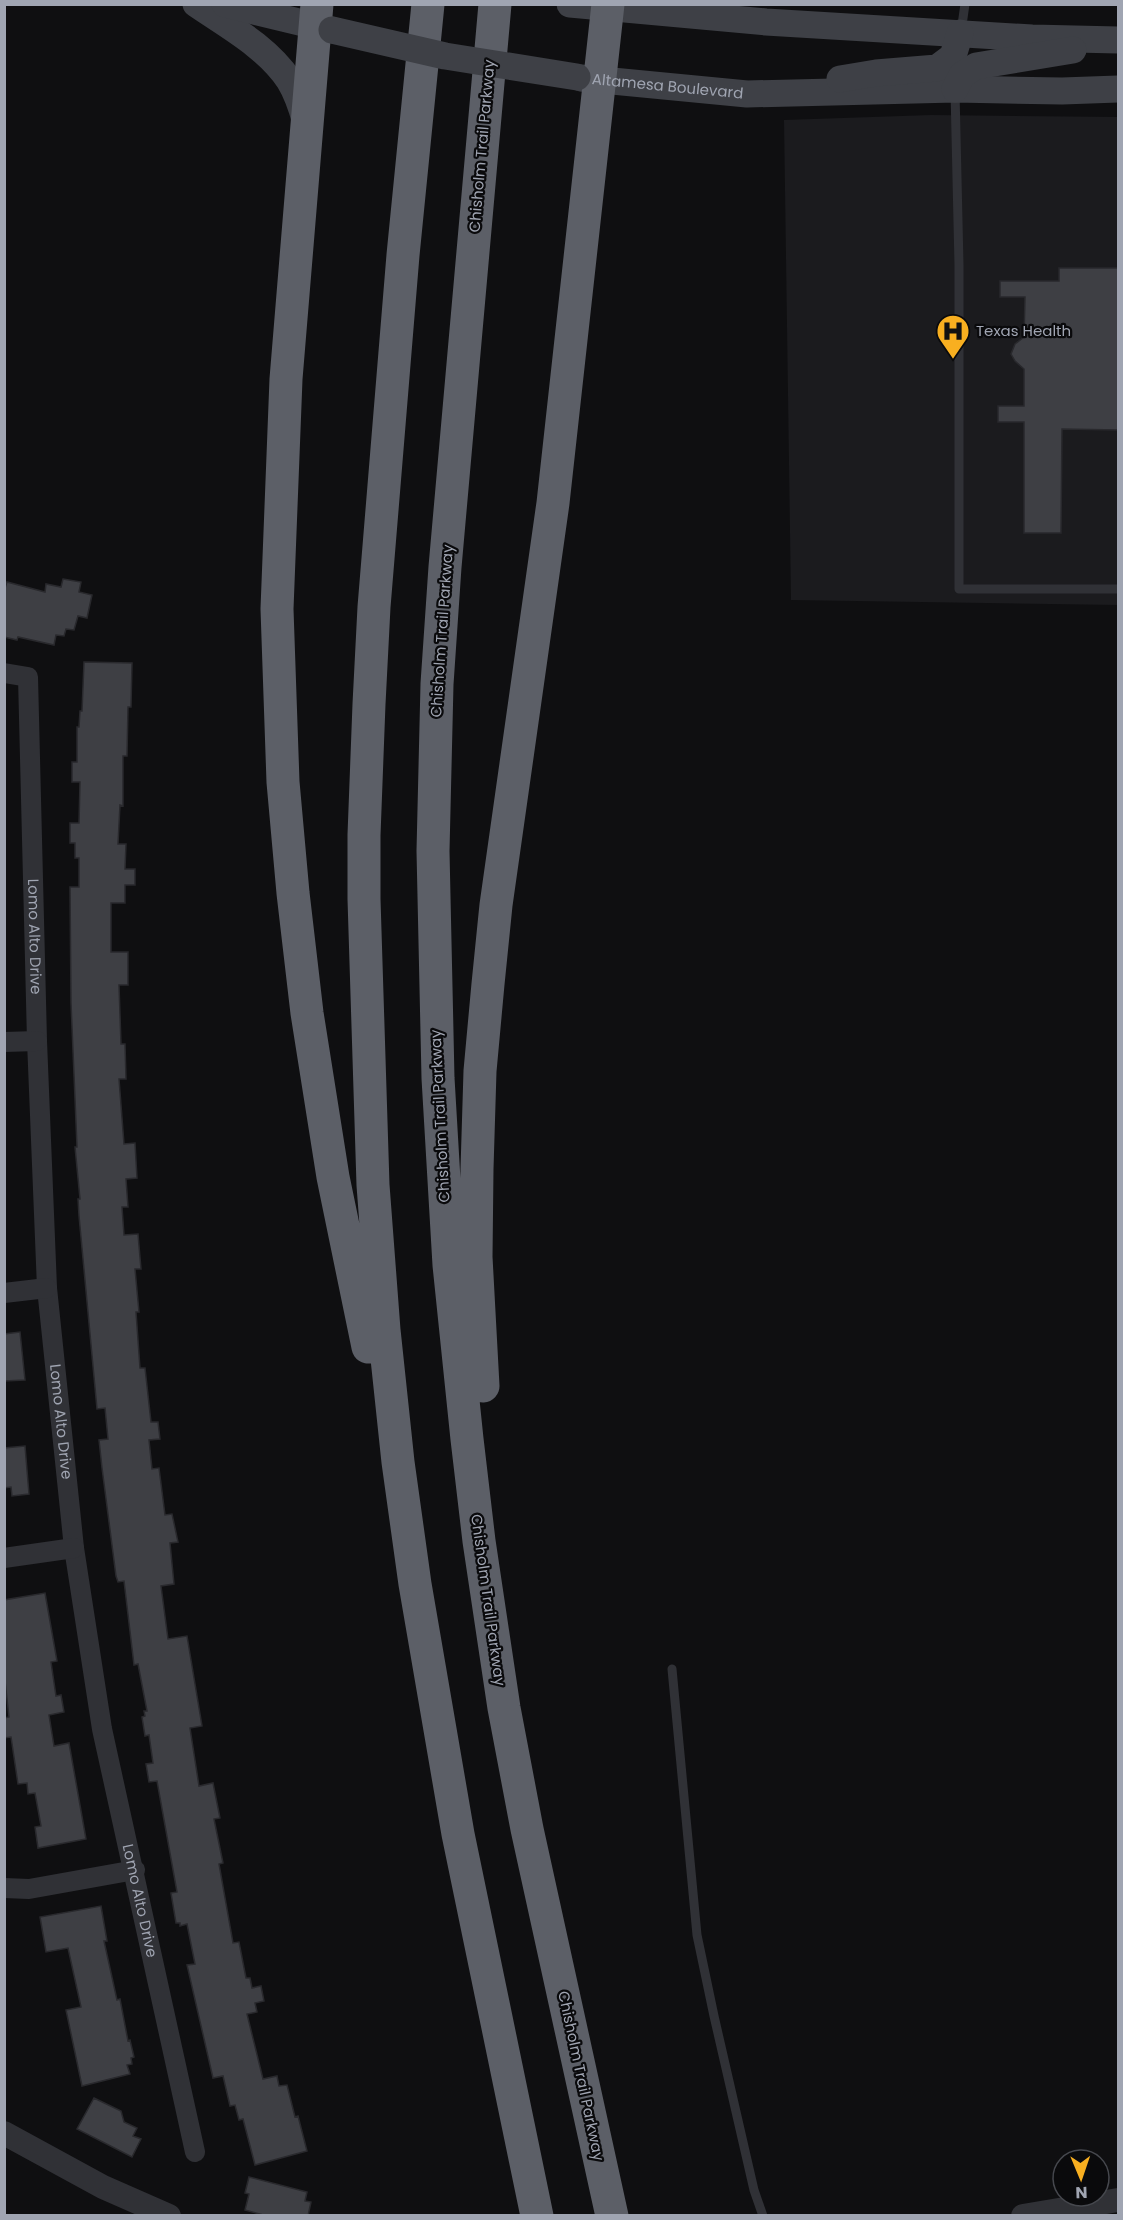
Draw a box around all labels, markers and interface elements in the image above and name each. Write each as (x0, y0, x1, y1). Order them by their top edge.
street label: Chisholm Trail Parkway (463, 58, 500, 233)
street label: Altamesa Boulevard (591, 68, 744, 104)
hospital icon: Texas Health (935, 313, 971, 360)
place label: Texas Health (976, 320, 1071, 341)
street label: Chisholm Trail Parkway (425, 543, 458, 718)
street label: Lomo Alto Drive (23, 878, 47, 995)
street label: Chisholm Trail Parkway (424, 1028, 455, 1203)
street label: Lomo Alto Drive (45, 1363, 78, 1480)
street label: Chisholm Trail Parkway (466, 1513, 511, 1688)
street label: Lomo Alto Drive (118, 1842, 163, 1959)
street label: Chisholm Trail Parkway (553, 1989, 610, 2163)
north arrow (1051, 2148, 1111, 2208)
text: N (1075, 2181, 1088, 2204)

